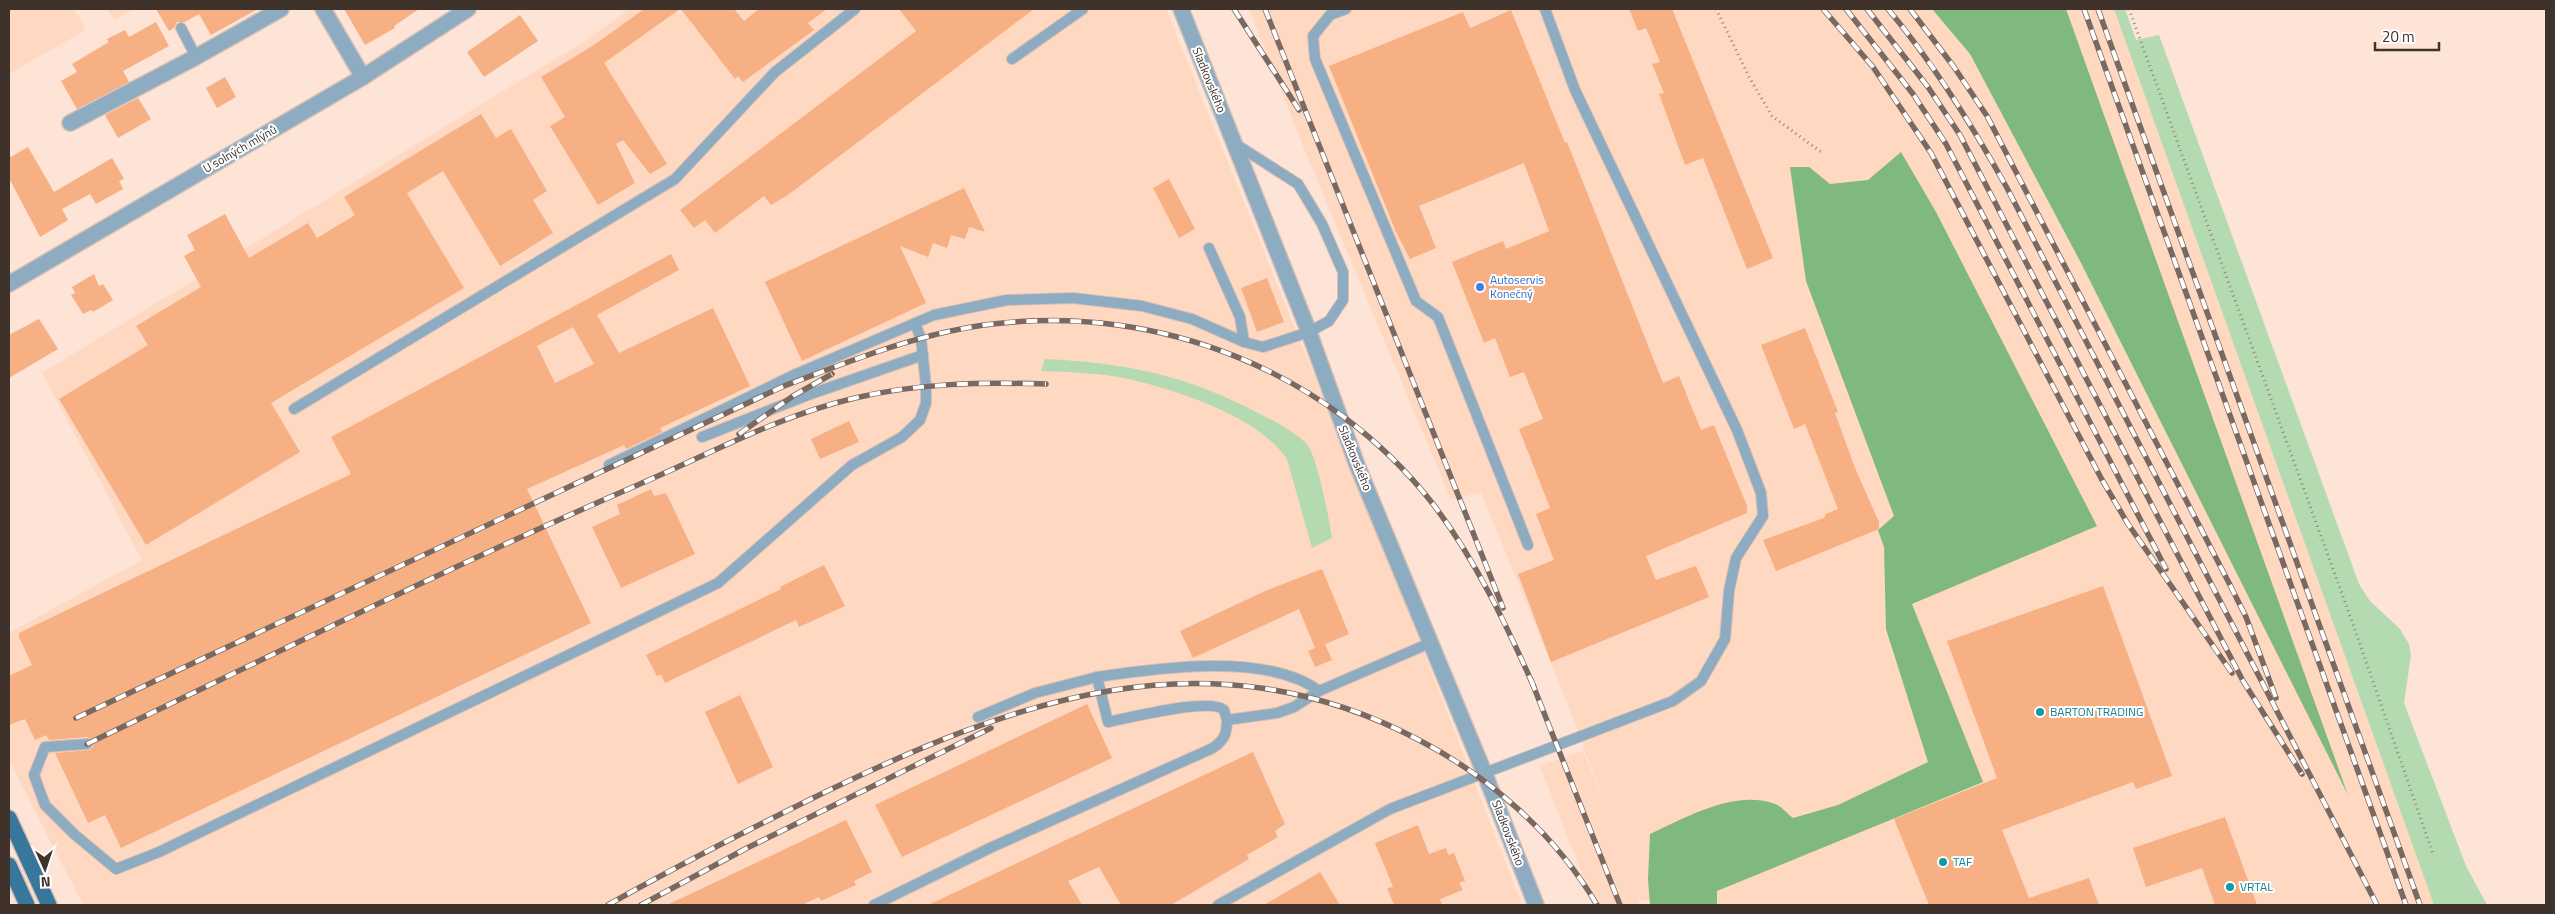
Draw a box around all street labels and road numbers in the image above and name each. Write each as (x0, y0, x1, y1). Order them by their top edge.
street label: Sladkovského (1188, 44, 1231, 115)
street label: U solných mlýnů (199, 120, 280, 178)
street label: Sladkovského (1334, 422, 1377, 493)
street label: Sladkovského (1487, 797, 1530, 869)

